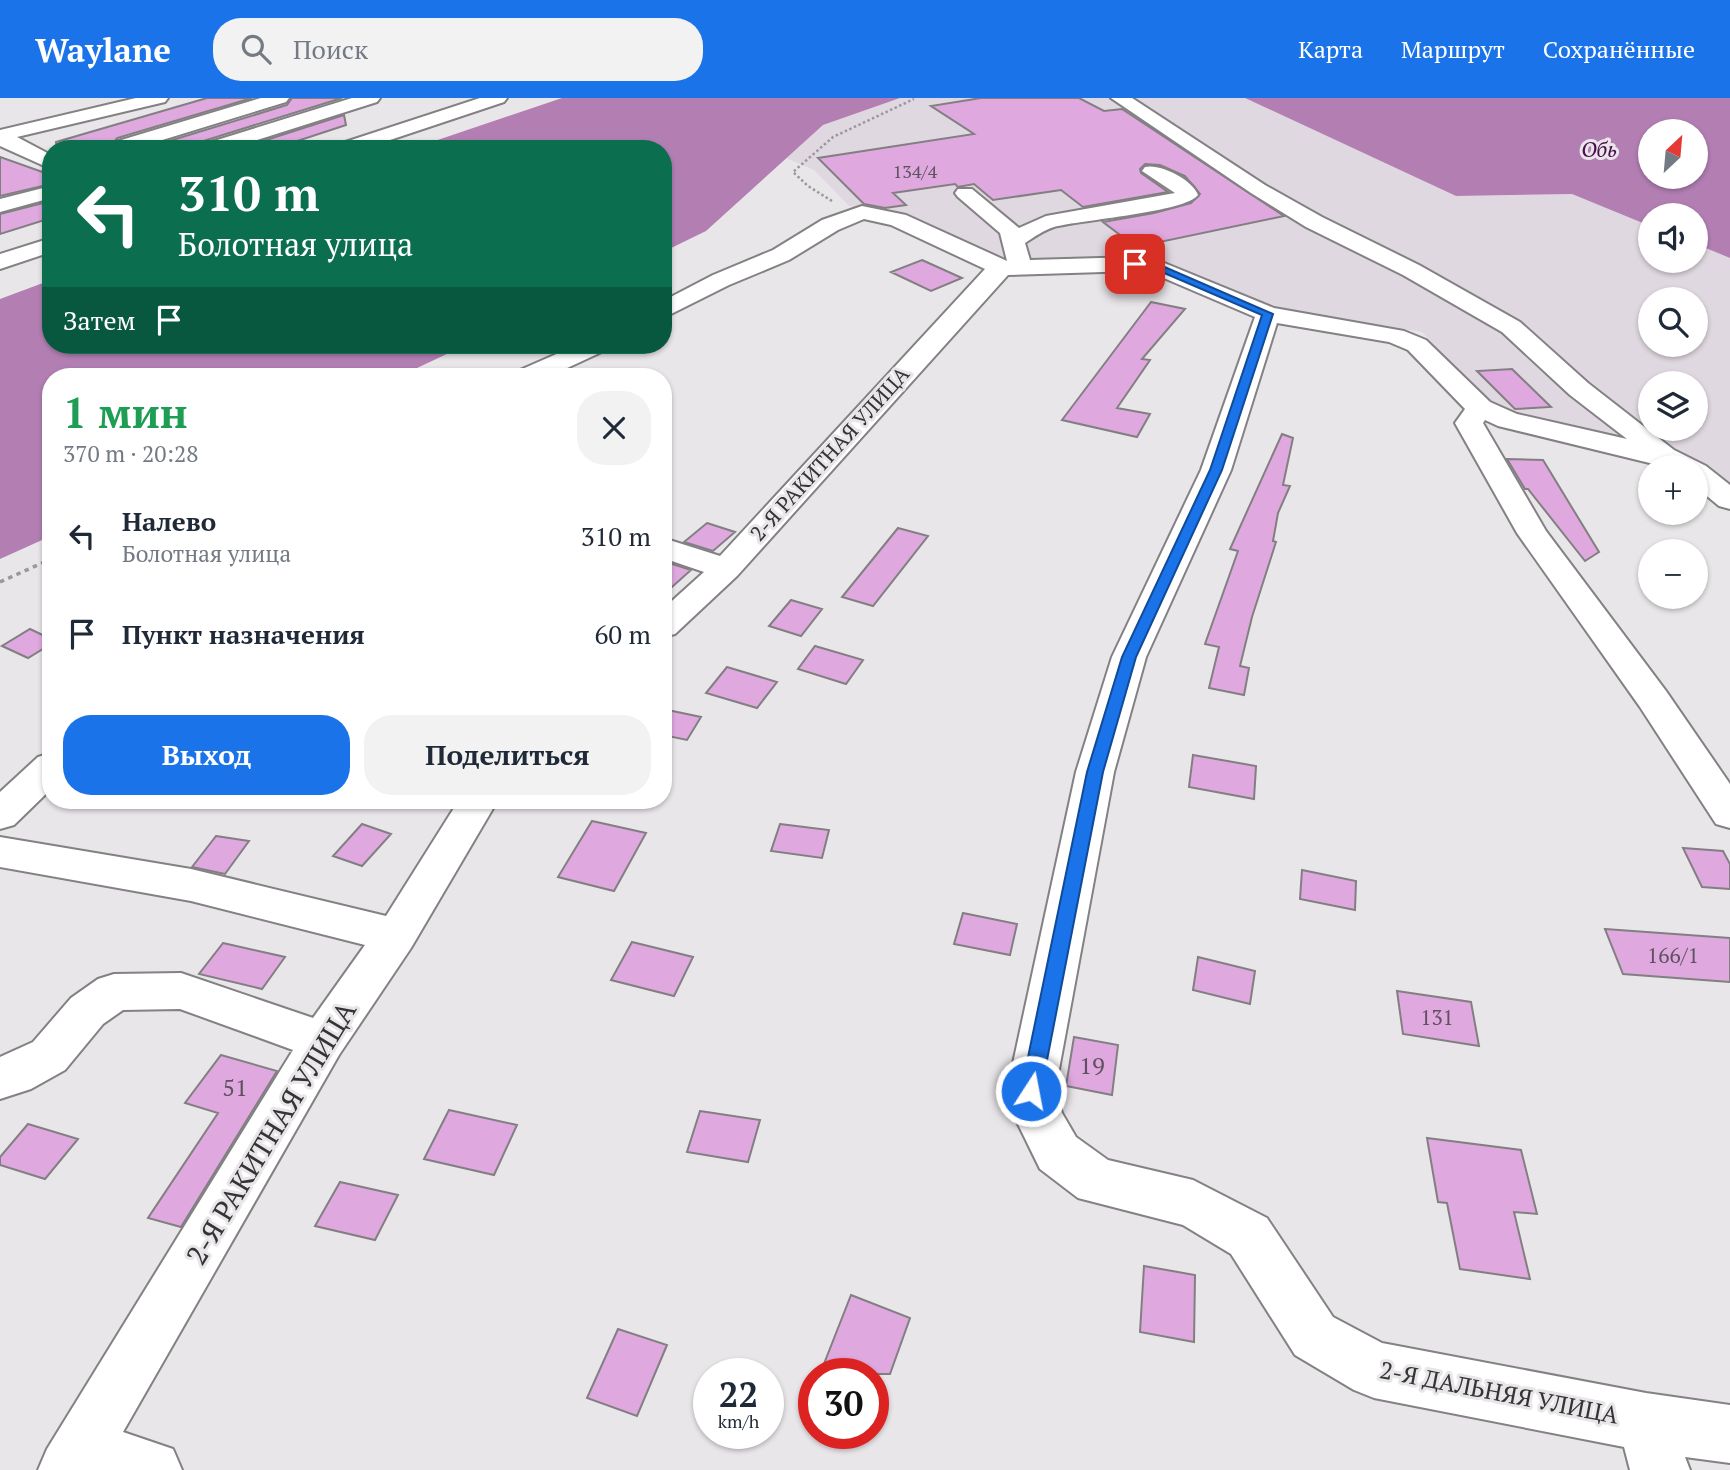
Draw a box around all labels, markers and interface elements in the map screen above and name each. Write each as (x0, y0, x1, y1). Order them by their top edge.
search box (213, 18, 703, 81)
text: Waylane (35, 28, 171, 71)
icon: search (237, 30, 275, 68)
text: Поиск (293, 32, 368, 66)
text: Карта (1298, 33, 1363, 65)
text: Маршрут (1401, 33, 1505, 65)
text: Сохранённые (1543, 33, 1695, 65)
north arrow (1638, 119, 1708, 189)
map controls (1638, 119, 1708, 609)
water label: Обь (1581, 135, 1617, 163)
house number: 134/4 (893, 159, 938, 183)
text: 310 m (178, 160, 320, 225)
icon: left (63, 168, 154, 259)
button: sound (1638, 203, 1708, 273)
text: Болотная улица (178, 223, 413, 265)
pin (1105, 234, 1165, 294)
icon: arrive (1116, 245, 1154, 283)
button: search (1638, 287, 1708, 357)
icon: arrive (150, 301, 188, 339)
text: Затем (63, 303, 136, 337)
street label: 2-Я РАКИТНАЯ УЛИЦА (743, 360, 916, 547)
button: layers (1638, 371, 1708, 441)
text: 1 мин (63, 384, 188, 440)
button: close (577, 391, 651, 465)
text: 370 m · 20:28 (63, 438, 198, 469)
button: + (1638, 455, 1708, 525)
text: Налево (122, 504, 216, 538)
icon: left (63, 517, 101, 555)
text: 310 m (581, 519, 651, 553)
text: Болотная улица (122, 538, 291, 569)
button: − (1638, 539, 1708, 609)
icon: arrive (63, 615, 101, 653)
text: Пункт назначения (122, 617, 365, 651)
text: 60 m (595, 617, 651, 651)
button: Выход (63, 715, 350, 795)
button: Поделиться (364, 715, 651, 795)
house number: 166/1 (1647, 941, 1699, 969)
street label: 2-Я РАКИТНАЯ УЛИЦА (177, 994, 364, 1271)
house number: 131 (1420, 1003, 1454, 1031)
house number: 19 (1079, 1049, 1105, 1081)
position arrow (994, 1054, 1068, 1128)
house number: 51 (222, 1071, 248, 1103)
street label: 2-Я ДАЛЬНЯЯ УЛИЦА (1377, 1353, 1622, 1431)
speed limit sign: 30 (798, 1358, 889, 1449)
text: 22 (719, 1371, 758, 1417)
text: km/h (718, 1409, 759, 1433)

